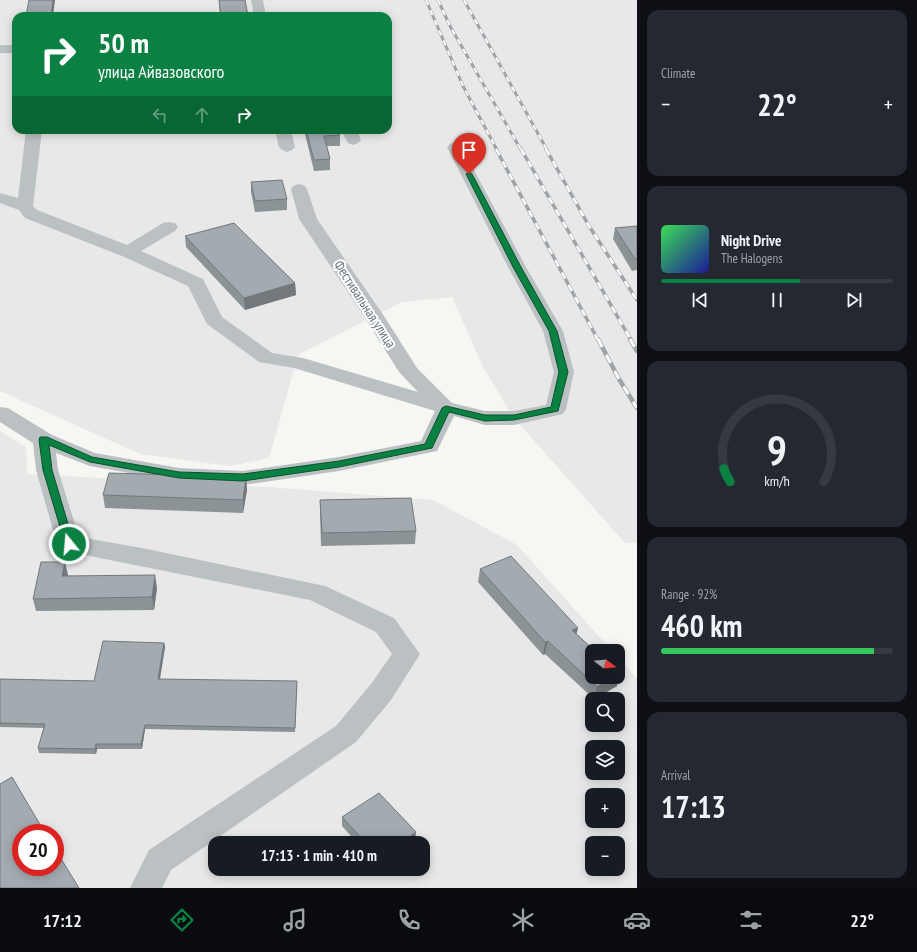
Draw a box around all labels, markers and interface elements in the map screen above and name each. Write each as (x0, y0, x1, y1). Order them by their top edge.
text: 50 m (98, 24, 149, 61)
icon: right (32, 28, 84, 80)
text: улица Айвазовского (98, 60, 224, 83)
text: Climate (661, 65, 695, 82)
text: 22° (757, 85, 797, 124)
text: − (661, 90, 670, 118)
text: + (884, 90, 893, 118)
icon: left (149, 104, 171, 126)
icon: ahead (191, 104, 213, 126)
icon: right (233, 104, 255, 126)
pin (452, 133, 486, 174)
icon: arrive (458, 139, 480, 161)
text: Night Drive (721, 231, 781, 250)
text: The Halogens (721, 250, 783, 267)
street label: Фестивальная улица (330, 257, 400, 351)
icon: previous (689, 289, 711, 311)
icon: pause (766, 289, 788, 311)
icon: next (843, 289, 865, 311)
text: 9 (767, 423, 787, 476)
text: km/h (764, 471, 790, 490)
position arrow (48, 523, 90, 565)
text: Range · 92% (661, 586, 717, 603)
text: 460 km (661, 606, 742, 645)
north arrow (585, 644, 625, 684)
map controls (585, 644, 625, 876)
button: search (585, 692, 625, 732)
button: layers (585, 740, 625, 780)
text: Arrival (661, 767, 690, 784)
text: 17:13 (661, 787, 726, 826)
button: + (585, 788, 625, 828)
speed limit sign: 20 (12, 824, 64, 876)
button: − (585, 836, 625, 876)
text: 17:13 · 1 min · 410 m (261, 846, 377, 865)
icon: directions (168, 906, 196, 934)
icon: music (281, 906, 309, 934)
icon: phone (395, 906, 423, 934)
icon: climate (509, 906, 537, 934)
icon: car (623, 906, 651, 934)
icon: filters (737, 906, 765, 934)
text: 17:12 (43, 909, 82, 932)
text: 22° (850, 909, 874, 932)

